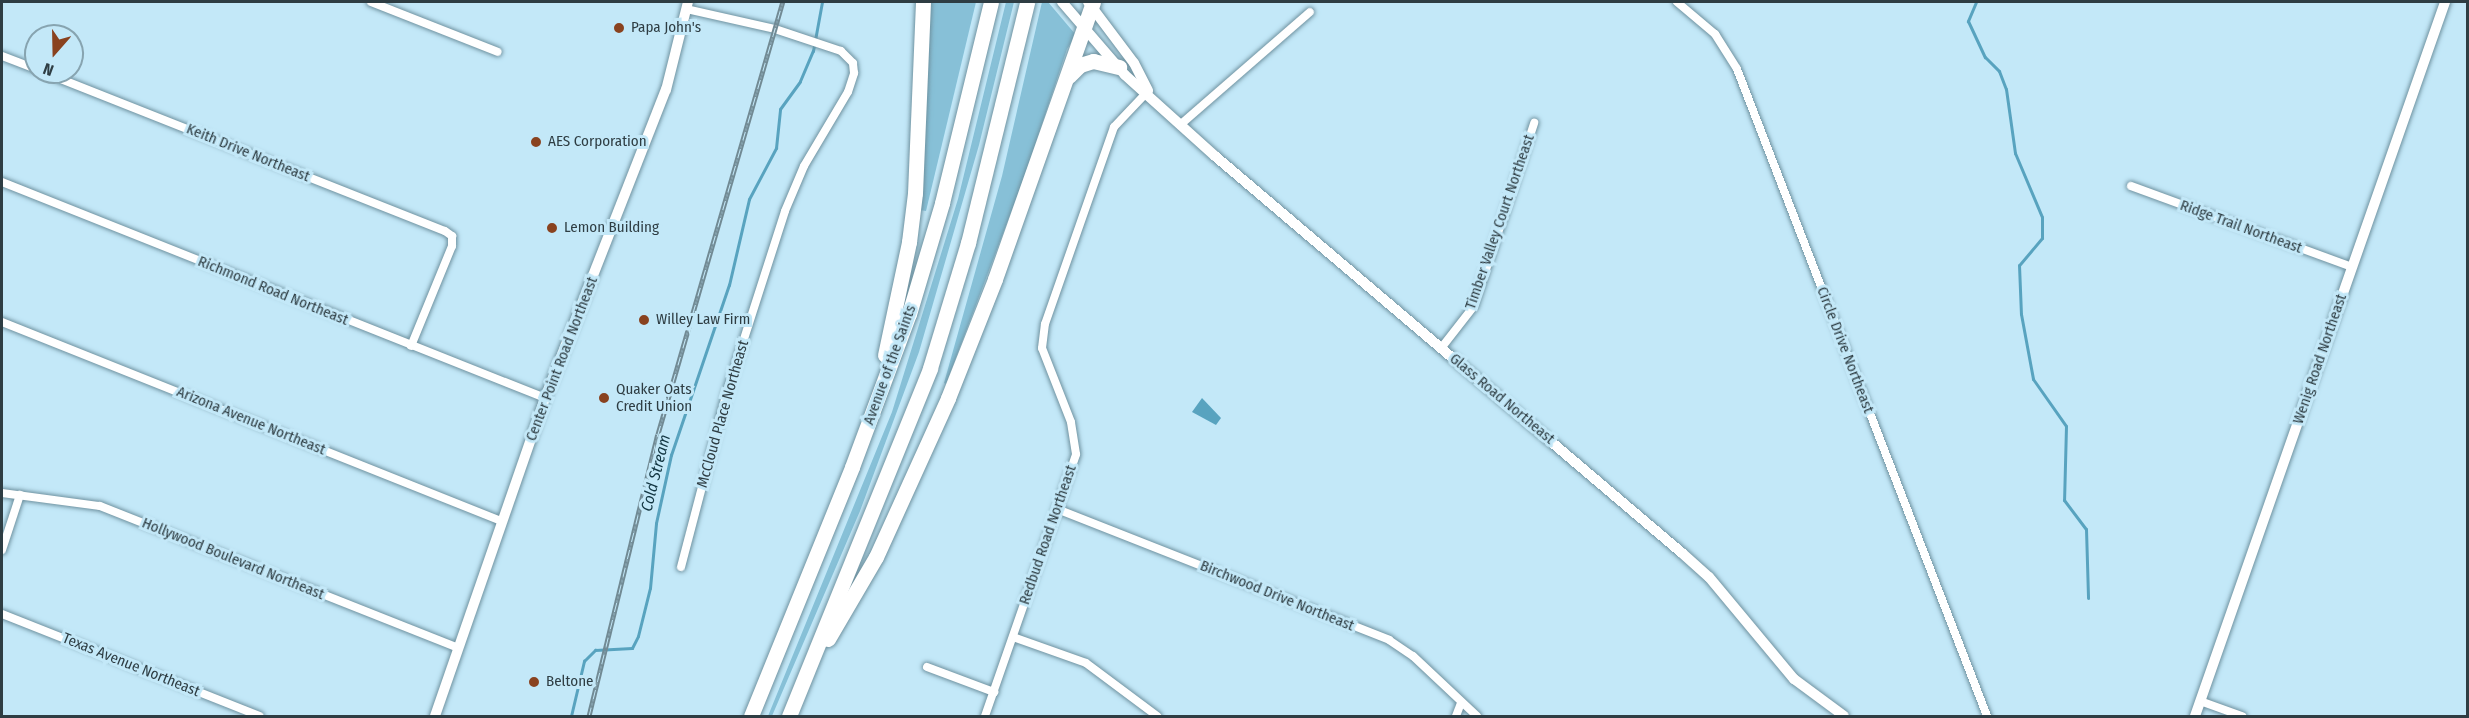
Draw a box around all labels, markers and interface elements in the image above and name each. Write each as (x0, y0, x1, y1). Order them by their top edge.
place label: Papa John's (631, 19, 701, 37)
marker: Papa John's (612, 21, 626, 35)
north arrow (24, 24, 84, 84)
text: N (41, 59, 56, 80)
street label: Keith Drive Northeast (184, 120, 312, 186)
street label: Timber Valley Court Northeast (1462, 132, 1538, 312)
place label: AES Corporation (548, 133, 647, 151)
marker: AES Corporation (529, 135, 543, 149)
street label: Ridge Trail Northeast (2178, 197, 2304, 257)
place label: Lemon Building (564, 219, 659, 237)
marker: Lemon Building (545, 221, 559, 235)
street label: Richmond Road Northeast (195, 253, 351, 329)
street label: Center Point Road Northeast (522, 274, 602, 444)
street label: Circle Drive Northeast (1813, 284, 1877, 416)
street label: Wenig Road Northeast (2289, 292, 2351, 426)
street label: Avenue of the Saints (860, 303, 920, 427)
place label: Willey Law Firm (656, 311, 750, 329)
marker: Willey Law Firm (637, 313, 651, 327)
street label: McCloud Place Northeast (693, 338, 753, 490)
street label: Glass Road Northeast (1446, 350, 1558, 448)
place label: Quaker Oats Credit Union (616, 380, 692, 415)
street label: Arizona Avenue Northeast (174, 383, 328, 459)
marker: Quaker Oats Credit Union (597, 391, 611, 405)
water label: Cold Stream (637, 433, 675, 513)
street label: Redbud Road Northeast (1016, 463, 1080, 607)
street label: Hollywood Boulevard Northeast (139, 514, 327, 604)
street label: Birchwood Drive Northeast (1197, 557, 1357, 635)
street label: Texas Avenue Northeast (60, 629, 202, 701)
place label: Beltone (546, 673, 593, 691)
marker: Beltone (527, 675, 541, 689)

